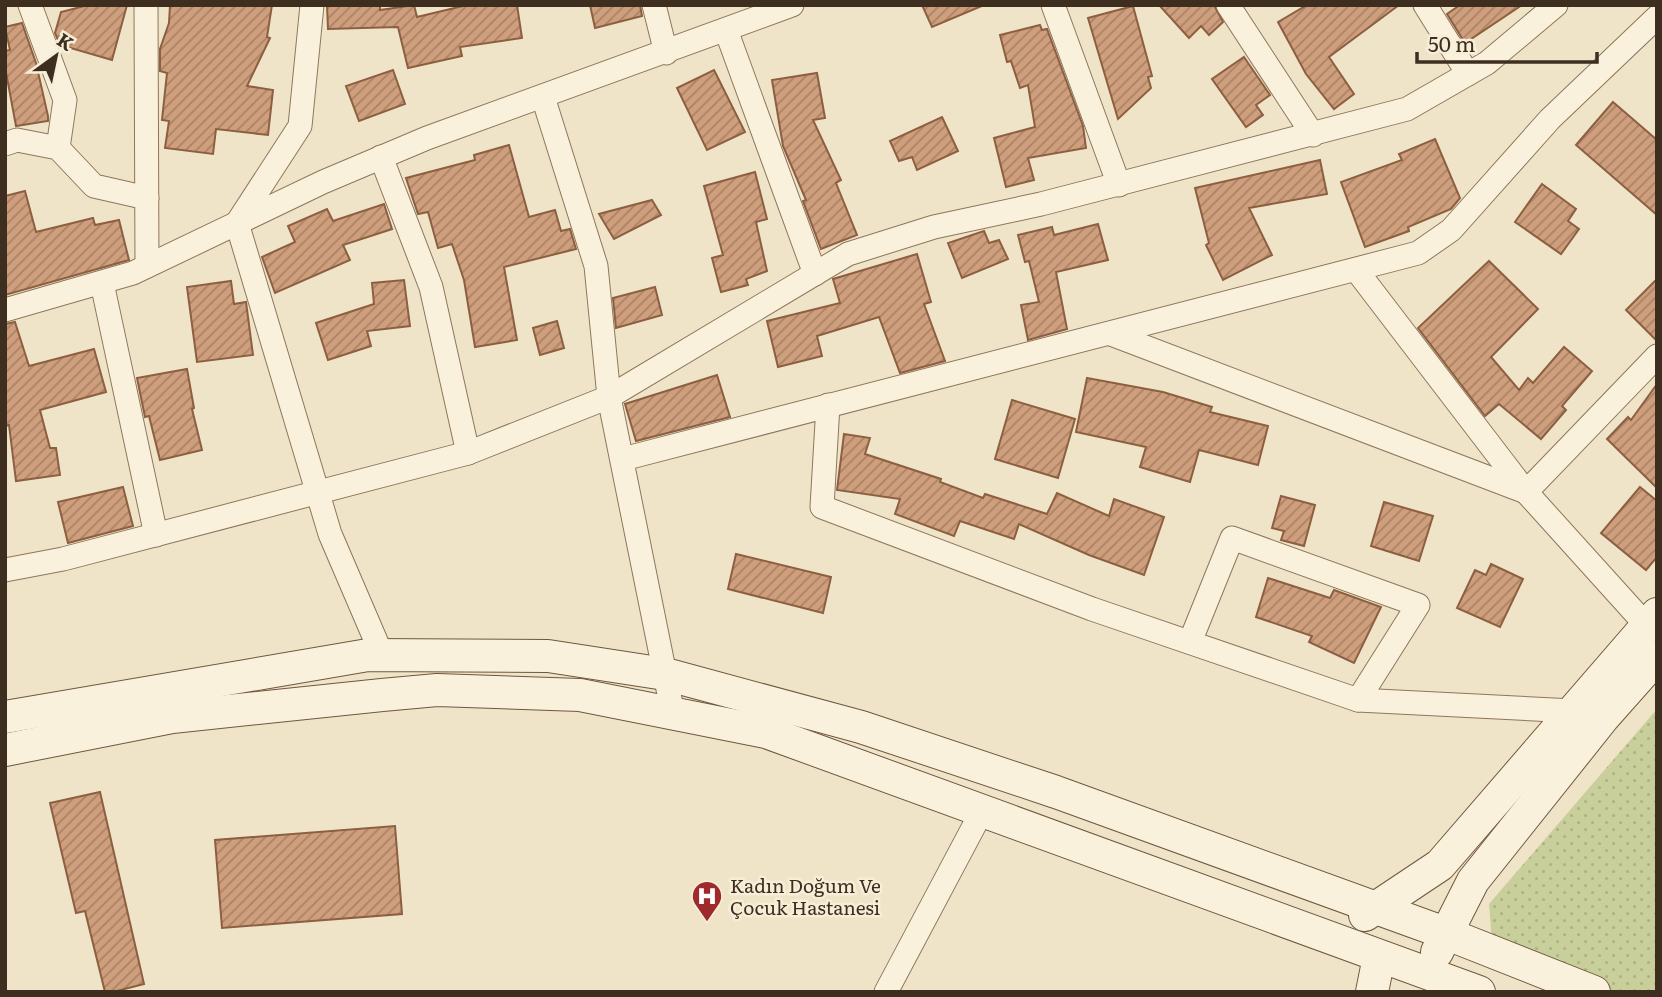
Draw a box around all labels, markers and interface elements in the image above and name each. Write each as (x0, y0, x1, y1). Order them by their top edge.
north arrow (21, 21, 91, 91)
scale bar (1417, 21, 1597, 65)
text: K (52, 25, 80, 57)
text: 50 m (1428, 27, 1475, 58)
place label: Kadın Doğum Ve Çocuk Hastanesi (730, 871, 881, 921)
hospital icon: Kadın Doğum Ve Çocuk Hastanesi (690, 879, 724, 923)

